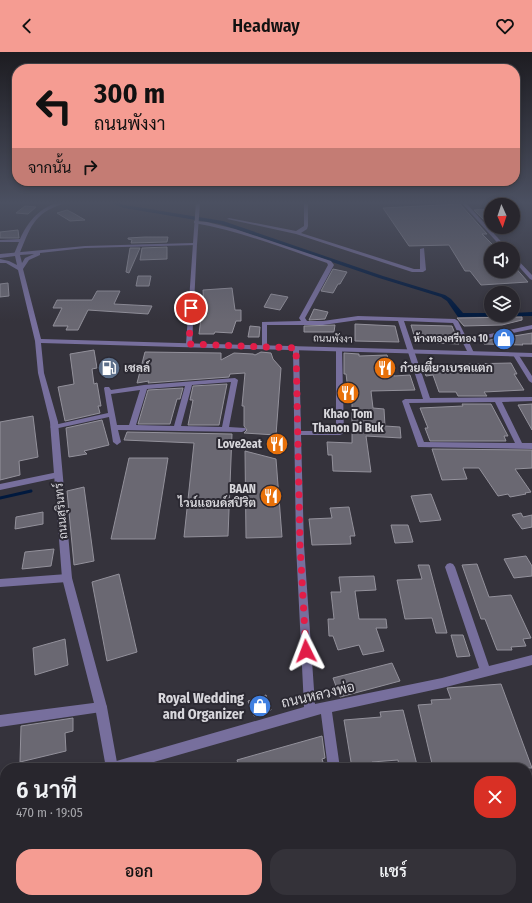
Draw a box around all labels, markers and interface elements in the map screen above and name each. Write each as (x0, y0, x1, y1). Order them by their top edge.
icon: back (16, 15, 38, 37)
text: Headway (232, 15, 300, 37)
icon: heart (494, 15, 516, 37)
text: 300 m (94, 77, 165, 110)
icon: left (28, 80, 80, 132)
text: ถนนพังงา (94, 113, 165, 135)
icon: right (79, 156, 101, 178)
text: จากนั้น (28, 159, 71, 177)
north arrow (484, 198, 520, 234)
map controls (484, 198, 520, 322)
button: sound (484, 242, 520, 278)
button: layers (484, 286, 520, 322)
pin (174, 291, 208, 325)
icon: arrive (180, 297, 202, 319)
shop icon: ห้างทองศรีทอง 10 (491, 326, 517, 352)
street label: ถนนพังงา (313, 331, 353, 346)
place label: ห้างทองศรีทอง 10 (413, 332, 489, 345)
fuel station icon: เชลล์ (96, 355, 122, 381)
restaurant icon: ก๋วยเตี๋ยวเบรคแตก (372, 355, 398, 381)
place label: ก๋วยเตี๋ยวเบรคแตก (400, 357, 493, 375)
place label: เชลล์ (124, 360, 151, 375)
restaurant icon: Khao Tom Thanon Di Buk (335, 380, 361, 406)
place label: Khao Tom Thanon Di Buk (312, 407, 385, 435)
restaurant icon: Love2eat (264, 431, 290, 457)
place label: Love2eat (217, 437, 263, 451)
street label: ถนนสุรินทร์ (51, 482, 72, 540)
place label: BAAN ไวน์แอนด์สปิริต (177, 482, 256, 510)
restaurant icon: BAAN ไวน์แอนด์สปิริต (258, 483, 284, 509)
position arrow (285, 630, 327, 672)
street label: ถนนหลวงพ่อ (280, 678, 356, 712)
place label: Royal Wedding and Organizer (158, 690, 245, 723)
shop icon: Royal Wedding and Organizer (247, 693, 273, 719)
text: 6 นาที (16, 776, 77, 804)
button: close (474, 776, 516, 818)
text: 470 m · 19:05 (16, 805, 83, 820)
button: ออก (16, 849, 262, 895)
button: แชร์ (270, 849, 516, 895)

